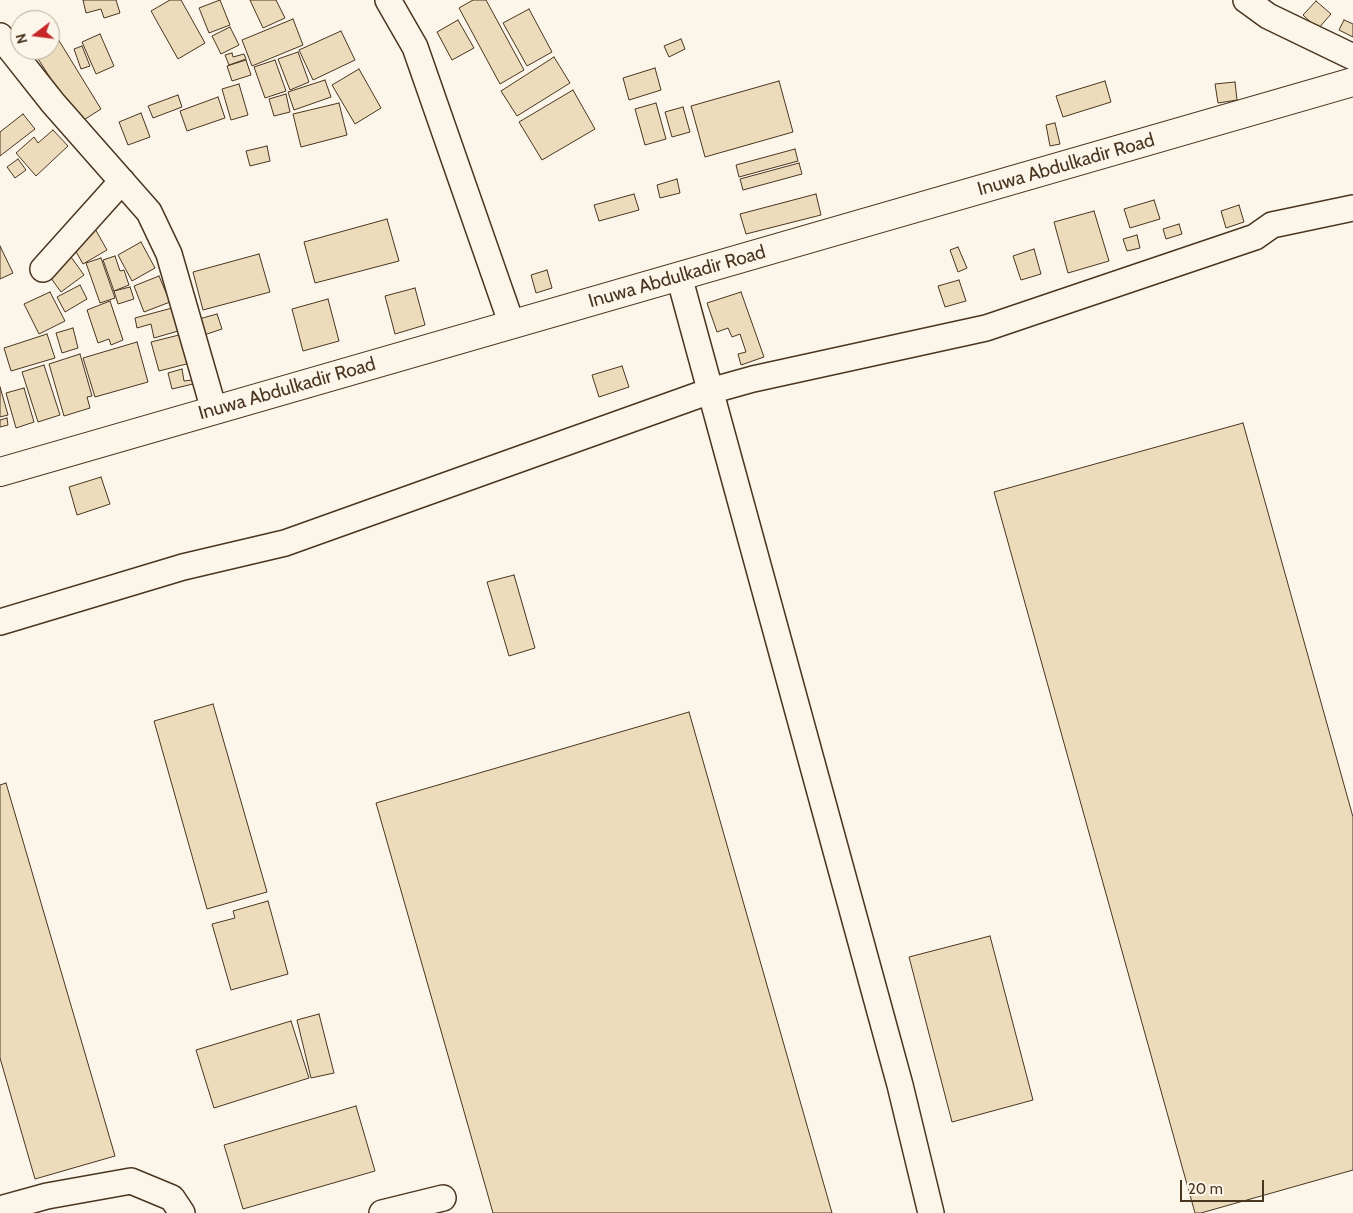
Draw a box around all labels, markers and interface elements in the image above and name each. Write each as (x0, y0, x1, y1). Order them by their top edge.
north arrow (10, 10, 60, 60)
text: N (12, 32, 31, 46)
street label: Inuwa Abdulkadir Road (975, 129, 1157, 201)
street label: Inuwa Abdulkadir Road (586, 241, 768, 313)
street label: Inuwa Abdulkadir Road (196, 353, 378, 425)
scale bar (1183, 1170, 1267, 1202)
text: 20 m (1188, 1180, 1223, 1198)

